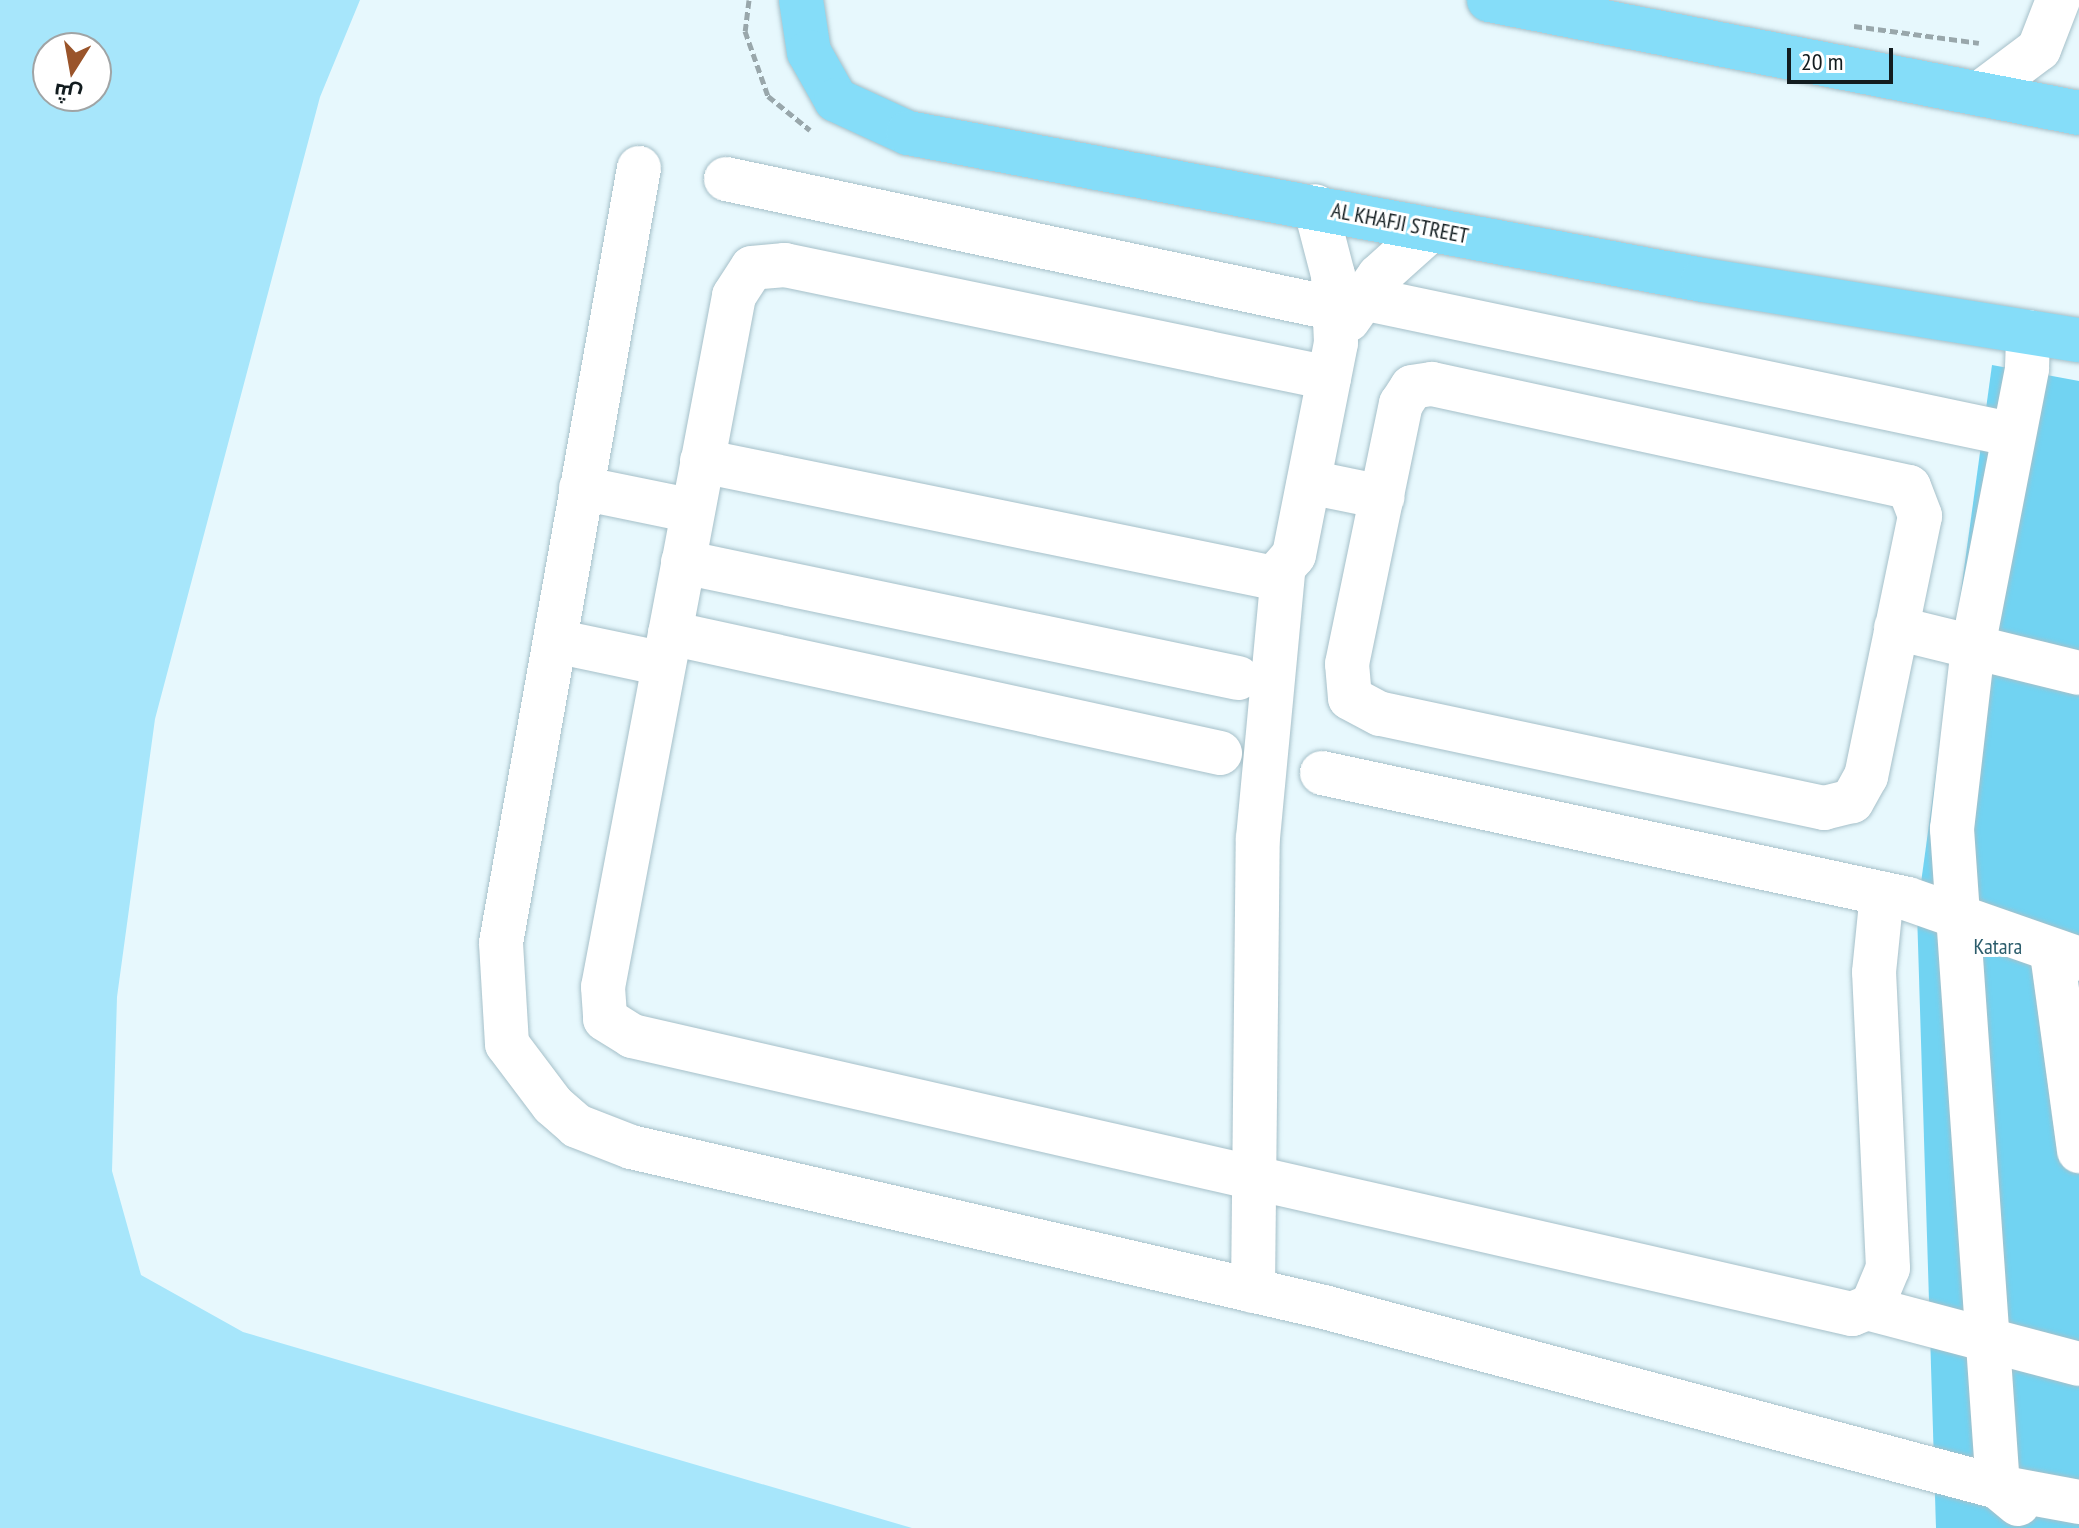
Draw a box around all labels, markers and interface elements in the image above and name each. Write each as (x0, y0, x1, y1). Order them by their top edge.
north arrow (32, 32, 112, 112)
scale bar (1791, 32, 1897, 82)
text: 20 m (1801, 46, 1843, 77)
text: ش (51, 77, 84, 110)
street label: AL KHAFJI STREET (1329, 197, 1471, 249)
park label: Katara (1974, 934, 2022, 960)

